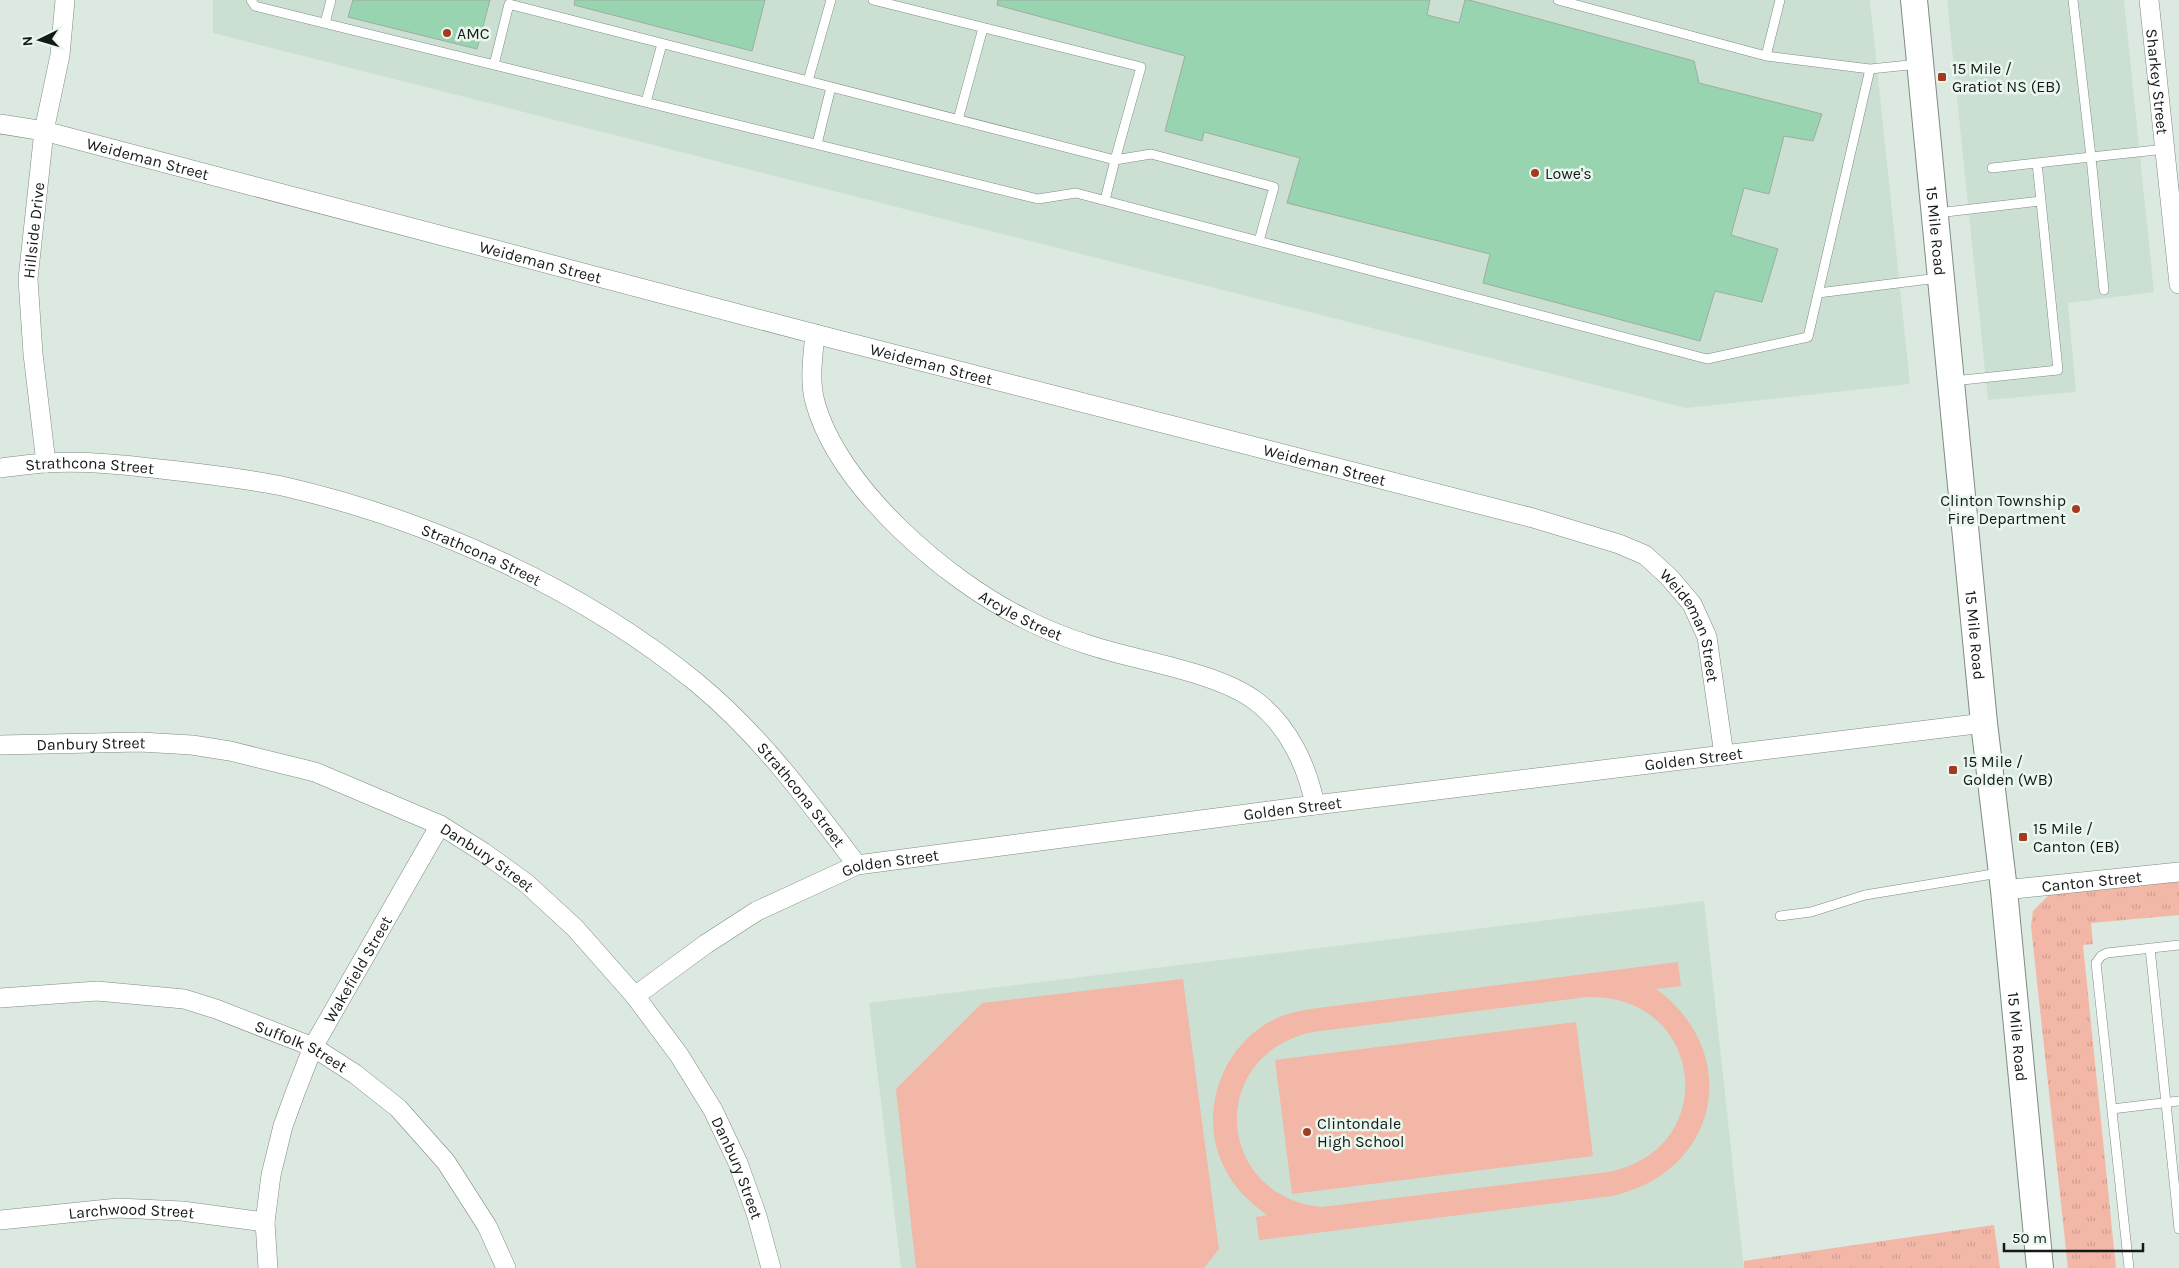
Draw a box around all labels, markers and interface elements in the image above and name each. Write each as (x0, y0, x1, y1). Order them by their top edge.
north arrow (15, 15, 65, 65)
place label: AMC (457, 24, 490, 43)
marker: AMC (441, 27, 453, 39)
street label: Sharkey Street (2142, 28, 2172, 136)
text: N (19, 35, 36, 47)
place label: 15 Mile / Gratiot NS (EB) (1952, 59, 2061, 96)
marker: 15 Mile / Gratiot NS (EB) (1936, 71, 1948, 83)
street label: Weideman Street (85, 134, 211, 184)
place label: Lowe's (1545, 164, 1592, 183)
marker: Lowe's (1529, 167, 1541, 179)
street label: Hillside Drive (19, 181, 48, 279)
street label: 15 Mile Road (1922, 185, 1950, 277)
street label: Weideman Street (477, 237, 604, 287)
street label: Weideman Street (868, 340, 995, 389)
street label: Weideman Street (1261, 440, 1388, 490)
street label: Strathcona Street (24, 453, 155, 478)
place label: Clinton Township Fire Department (1940, 491, 2066, 528)
marker: Clinton Township Fire Department (2070, 503, 2082, 515)
street label: Strathcona Street (419, 520, 544, 590)
street label: Weideman Street (1656, 565, 1722, 683)
street label: Arcyle Street (975, 586, 1065, 645)
street label: 15 Mile Road (1961, 589, 1989, 681)
street label: Danbury Street (36, 733, 146, 754)
street label: Strathcona Street (753, 738, 849, 851)
street label: Golden Street (1643, 744, 1744, 775)
place label: 15 Mile / Golden (WB) (1963, 752, 2053, 789)
marker: 15 Mile / Golden (WB) (1947, 764, 1959, 776)
street label: Golden Street (1242, 793, 1343, 824)
street label: Danbury Street (437, 819, 538, 896)
place label: 15 Mile / Canton (EB) (2033, 819, 2120, 856)
marker: 15 Mile / Canton (EB) (2017, 831, 2029, 843)
street label: Golden Street (839, 845, 940, 881)
street label: Canton Street (2041, 867, 2143, 896)
street label: Wakefield Street (320, 913, 396, 1026)
street label: 15 Mile Road (2004, 991, 2031, 1082)
street label: Suffolk Street (252, 1016, 351, 1076)
street label: Danbury Street (707, 1114, 766, 1222)
place label: Clintondale High School (1317, 1114, 1405, 1151)
marker: Clintondale High School (1301, 1126, 1313, 1138)
street label: Larchwood Street (68, 1199, 196, 1223)
scale bar (2004, 1220, 2143, 1252)
text: 50 m (2012, 1229, 2047, 1247)

